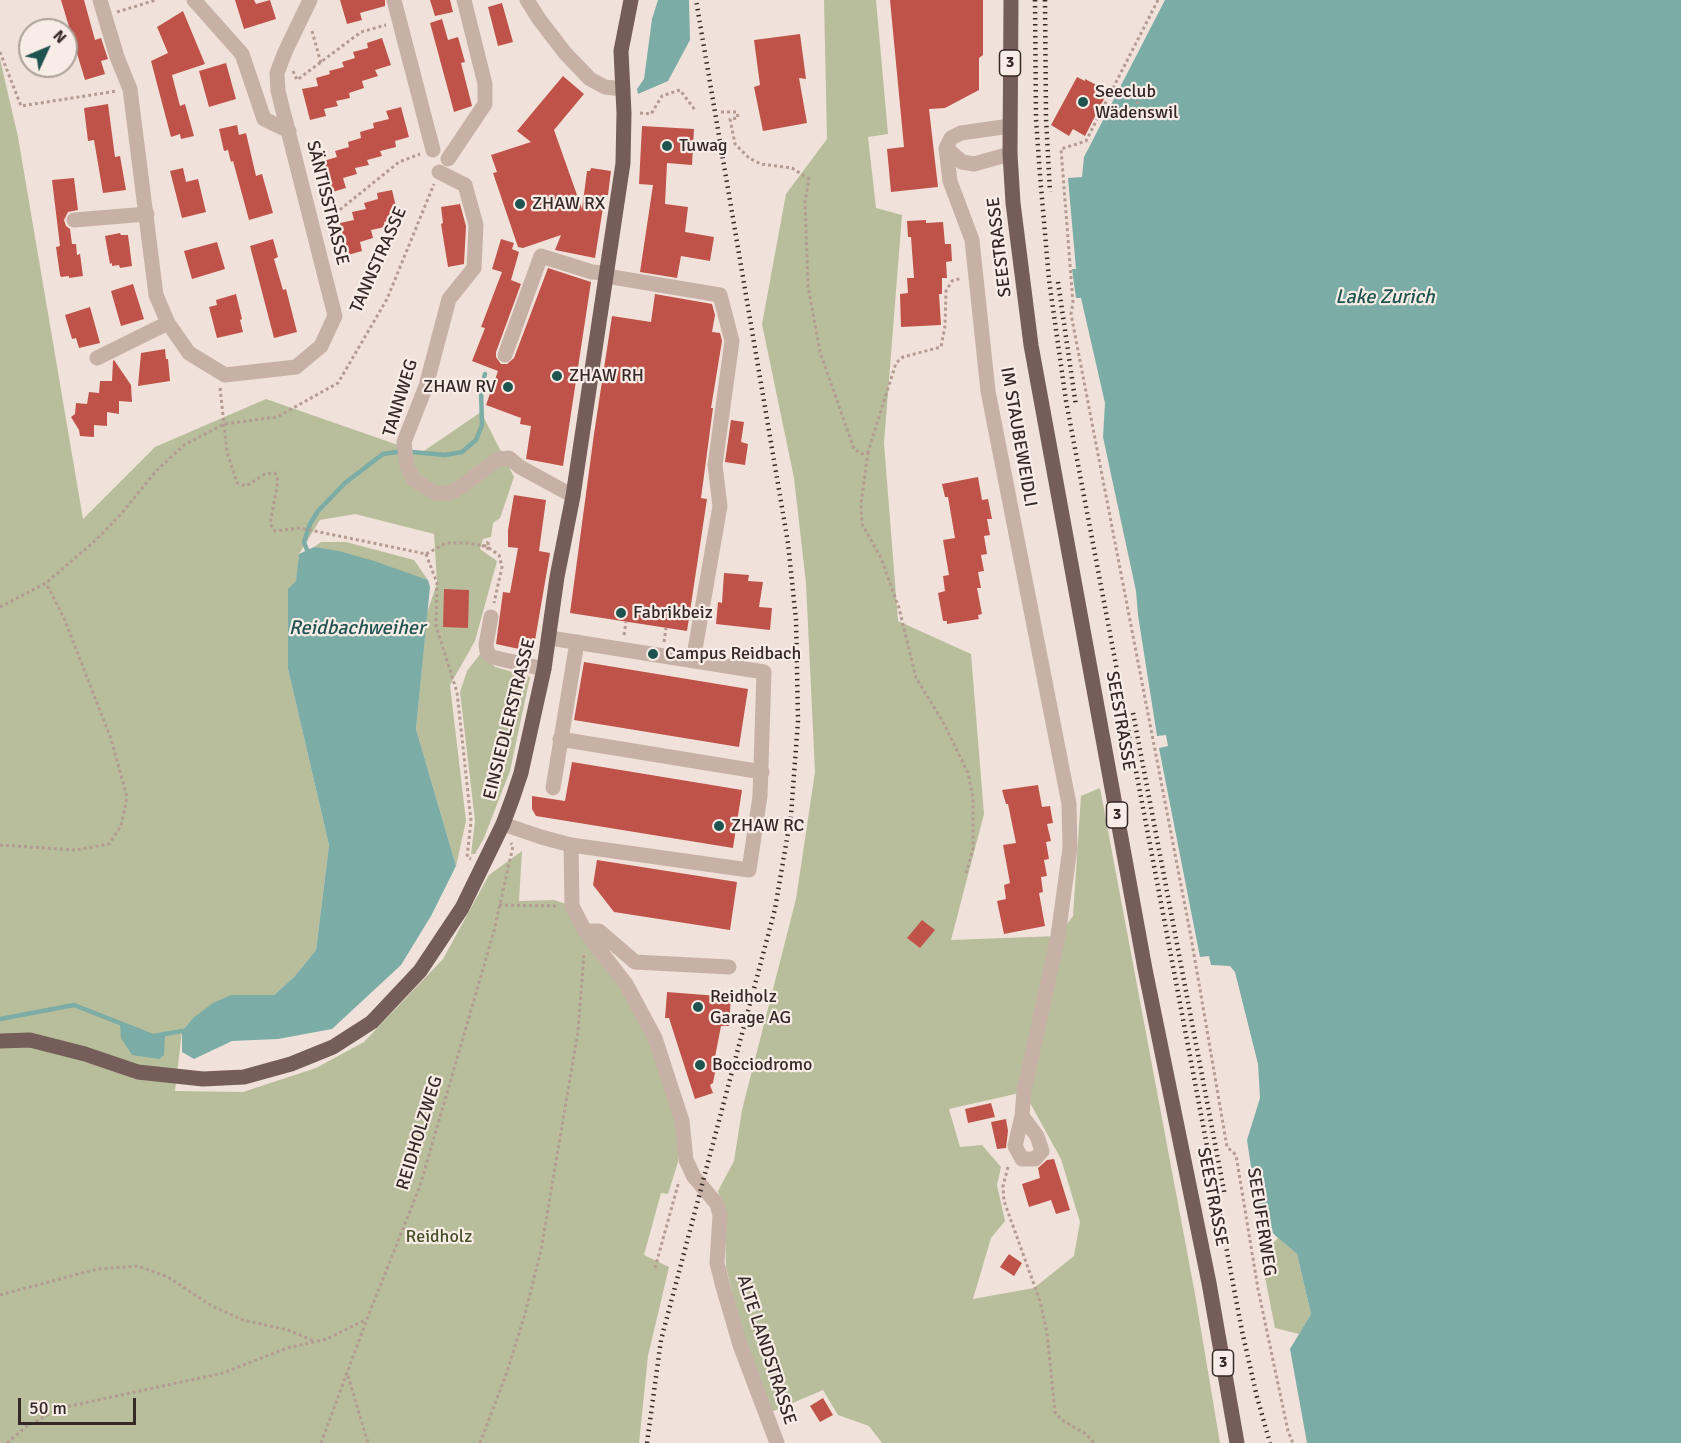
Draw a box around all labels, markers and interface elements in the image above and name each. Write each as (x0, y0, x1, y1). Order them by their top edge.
north arrow (18, 18, 78, 78)
text: N (48, 26, 71, 48)
road number: 3 (1000, 50, 1020, 76)
place label: Seeclub Wädenswil (1095, 81, 1178, 124)
marker: Seeclub Wädenswil (1076, 95, 1090, 109)
place label: Tuwag (679, 135, 728, 157)
street label: SÄNTISSTRASSE (301, 138, 353, 268)
marker: Tuwag (660, 139, 674, 153)
place label: ZHAW RX (532, 193, 605, 215)
street label: SEESTRASSE (983, 196, 1017, 298)
marker: ZHAW RX (513, 197, 527, 211)
street label: TANNSTRASSE (346, 204, 412, 316)
water label: Lake Zurich (1335, 286, 1435, 310)
street label: TANNWEG (379, 357, 423, 439)
place label: ZHAW RH (569, 365, 644, 387)
street label: IM STAUBEWEIDLI (995, 365, 1041, 509)
marker: ZHAW RH (550, 369, 564, 383)
place label: ZHAW RV (423, 376, 496, 398)
marker: ZHAW RV (501, 380, 515, 394)
place label: Fabrikbeiz (633, 602, 713, 624)
marker: Fabrikbeiz (614, 606, 628, 620)
water label: Reidbachweiher (289, 617, 425, 641)
street label: EINSIEDLERSTRASSE (480, 636, 540, 802)
place label: Campus Reidbach (665, 643, 801, 665)
marker: Campus Reidbach (646, 647, 660, 661)
street label: SEESTRASSE (1101, 670, 1139, 772)
road number: 3 (1106, 802, 1128, 828)
place label: ZHAW RC (731, 815, 804, 837)
marker: ZHAW RC (712, 819, 726, 833)
place label: Reidholz Garage AG (710, 986, 791, 1028)
marker: Reidholz Garage AG (691, 1000, 705, 1014)
place label: Bocciodromo (712, 1054, 812, 1076)
marker: Bocciodromo (693, 1058, 707, 1072)
street label: REIDHOLZWEG (392, 1073, 448, 1193)
street label: SEESTRASSE (1192, 1145, 1232, 1249)
street label: SEEUFERWEG (1242, 1166, 1280, 1278)
park label: Reidholz (406, 1226, 472, 1248)
street label: ALTE LANDSTRASSE (732, 1273, 800, 1427)
road number: 3 (1212, 1350, 1234, 1376)
scale bar (21, 1386, 140, 1424)
text: 50 m (29, 1397, 67, 1419)

